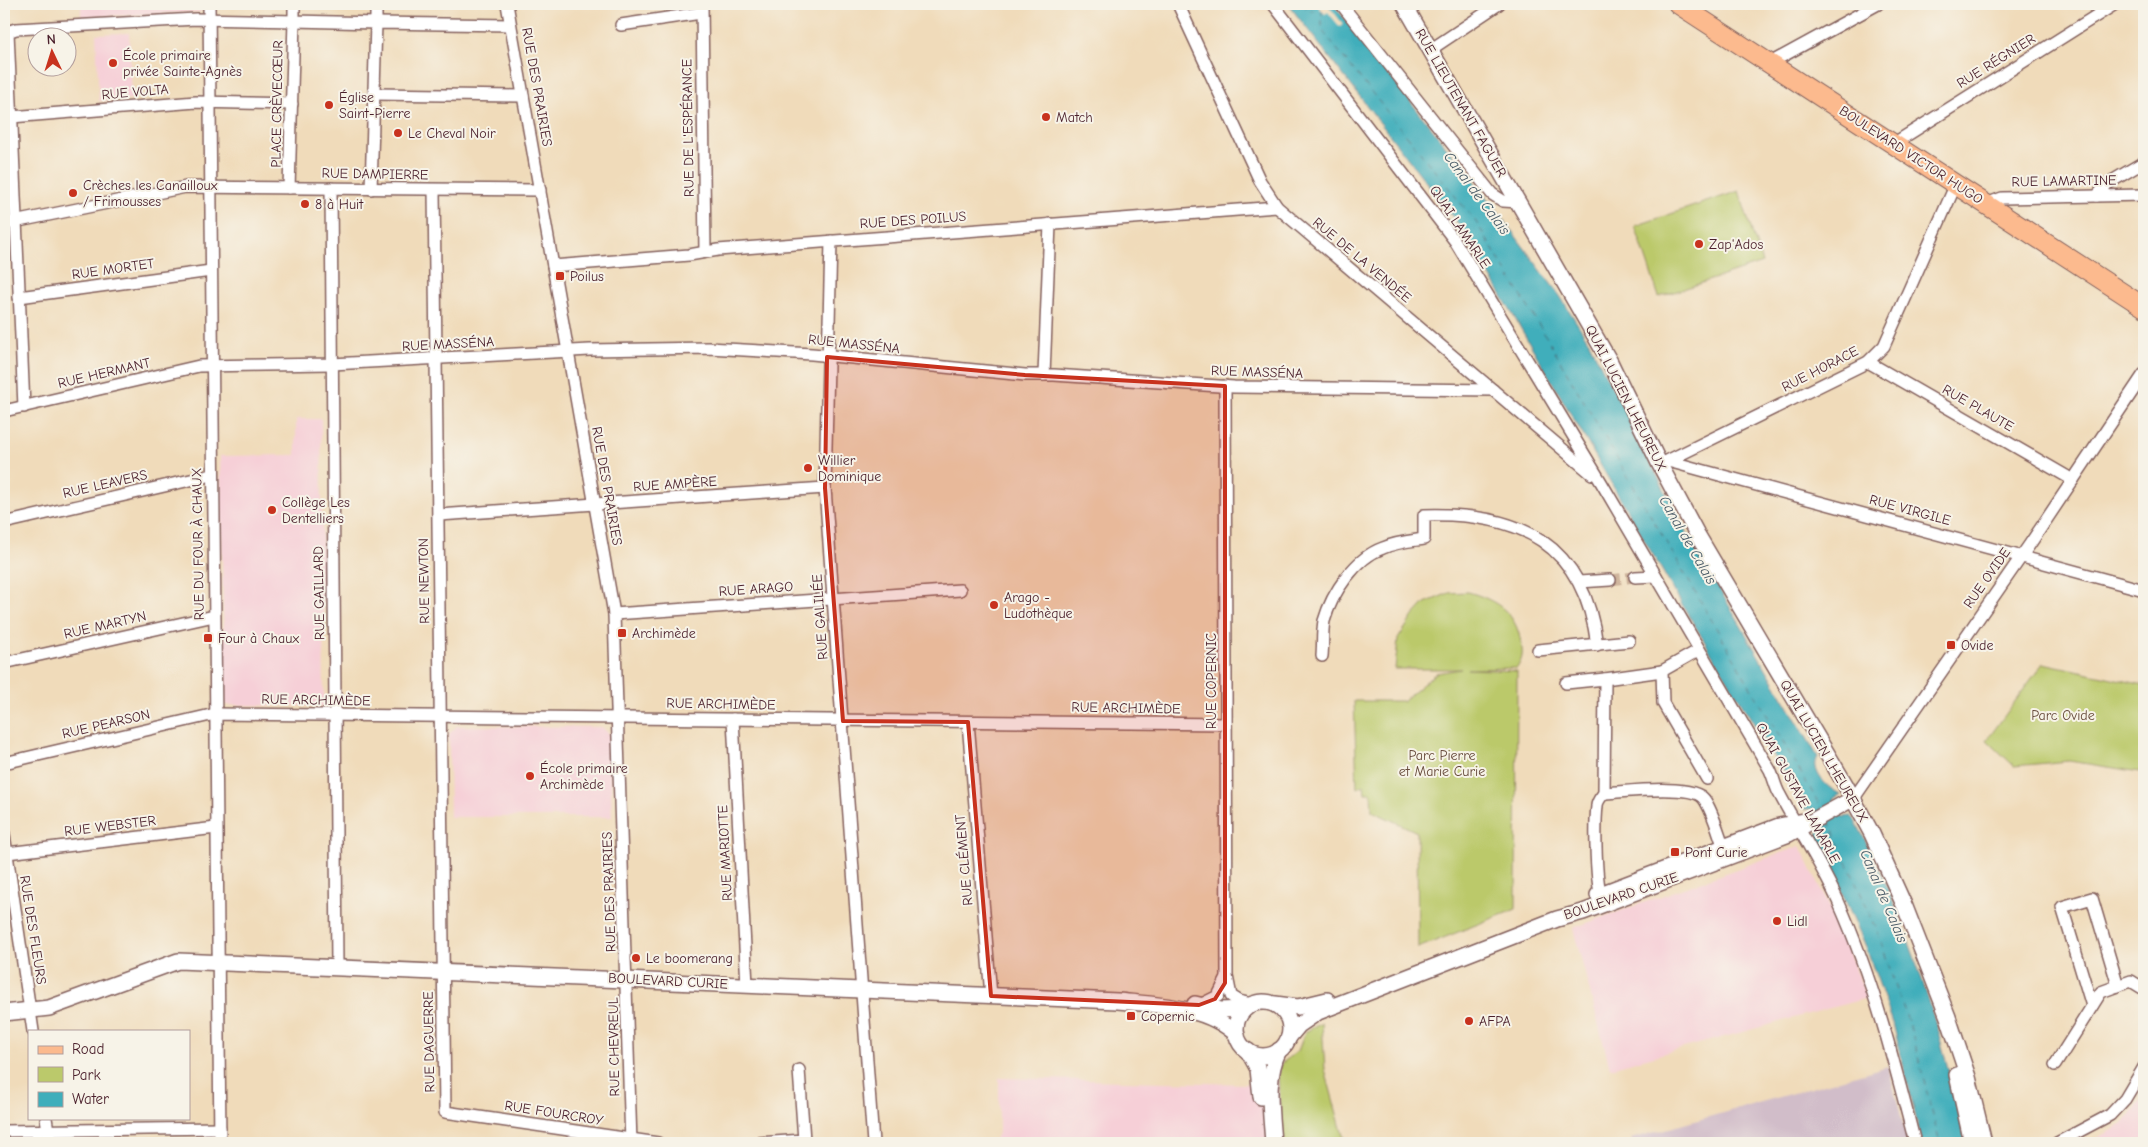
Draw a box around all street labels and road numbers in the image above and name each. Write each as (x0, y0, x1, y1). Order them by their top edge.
street label: RUE DES PRAIRIES (518, 26, 556, 148)
street label: RUE LIEUTENANT FAGUER (1412, 26, 1510, 180)
street label: RUE RÉGNIER (1954, 30, 2038, 92)
street label: PLACE CRÈVECŒUR (267, 40, 287, 168)
street label: RUE DE L'ESPÉRANCE (678, 59, 698, 197)
street label: RUE VOLTA (101, 81, 169, 103)
street label: BOULEVARD VICTOR HUGO (1836, 102, 1986, 208)
street label: RUE DAMPIERRE (322, 165, 428, 183)
street label: RUE LAMARTINE (2011, 172, 2117, 190)
street label: QUAI LAMARLE (1426, 182, 1494, 272)
street label: RUE DES POILUS (859, 208, 967, 232)
street label: RUE DE LA VENDÉE (1309, 214, 1415, 306)
street label: RUE MORTET (71, 255, 156, 283)
street label: QUAI LUCIEN LHEUREUX (1582, 322, 1670, 474)
street label: RUE MASSÉNA (807, 331, 901, 357)
street label: RUE MASSÉNA (401, 333, 495, 355)
street label: RUE HORACE (1779, 342, 1861, 396)
street label: RUE HERMANT (56, 354, 153, 392)
street label: RUE MASSÉNA (1211, 362, 1303, 382)
street label: RUE PLAUTE (1939, 381, 2017, 435)
street label: RUE DES PRAIRIES (588, 425, 626, 547)
street label: RUE LEAVERS (61, 466, 149, 502)
street label: RUE DU FOUR À CHAUX (188, 468, 208, 620)
street label: RUE AMPÈRE (632, 473, 718, 495)
street label: RUE VIRGILE (1868, 491, 1952, 529)
street label: RUE NEWTON (415, 538, 433, 624)
street label: RUE OVIDE (1960, 544, 2014, 612)
street label: RUE GAILLARD (310, 546, 328, 640)
street label: RUE GALILÉE (809, 574, 831, 660)
street label: RUE ARAGO (718, 578, 794, 600)
street label: RUE MARTYN (62, 607, 148, 643)
street label: RUE COPERNIC (1203, 632, 1220, 729)
street label: QUAI LUCIEN LHEUREUX (1776, 677, 1872, 825)
street label: RUE ARCHIMÈDE (261, 691, 371, 709)
street label: RUE ARCHIMÈDE (666, 695, 776, 713)
street label: RUE ARCHIMÈDE (1071, 699, 1181, 717)
street label: RUE PEARSON (60, 706, 152, 742)
street label: QUAI GUSTAVE LAMARLE (1752, 720, 1844, 866)
street label: RUE MARIOTTE (714, 805, 736, 901)
street label: RUE WEBSTER (63, 812, 157, 840)
street label: RUE CLÉMENT (951, 813, 976, 907)
street label: RUE DES PRAIRIES (598, 831, 620, 953)
street label: BOULEVARD CURIE (1562, 868, 1680, 924)
street label: RUE DES FLEURS (16, 874, 50, 986)
street label: BOULEVARD CURIE (608, 969, 728, 993)
street label: RUE DAGUERRE (420, 991, 438, 1093)
street label: RUE CHEVREUL (605, 997, 623, 1097)
street label: RUE FOURCROY (503, 1097, 605, 1129)

